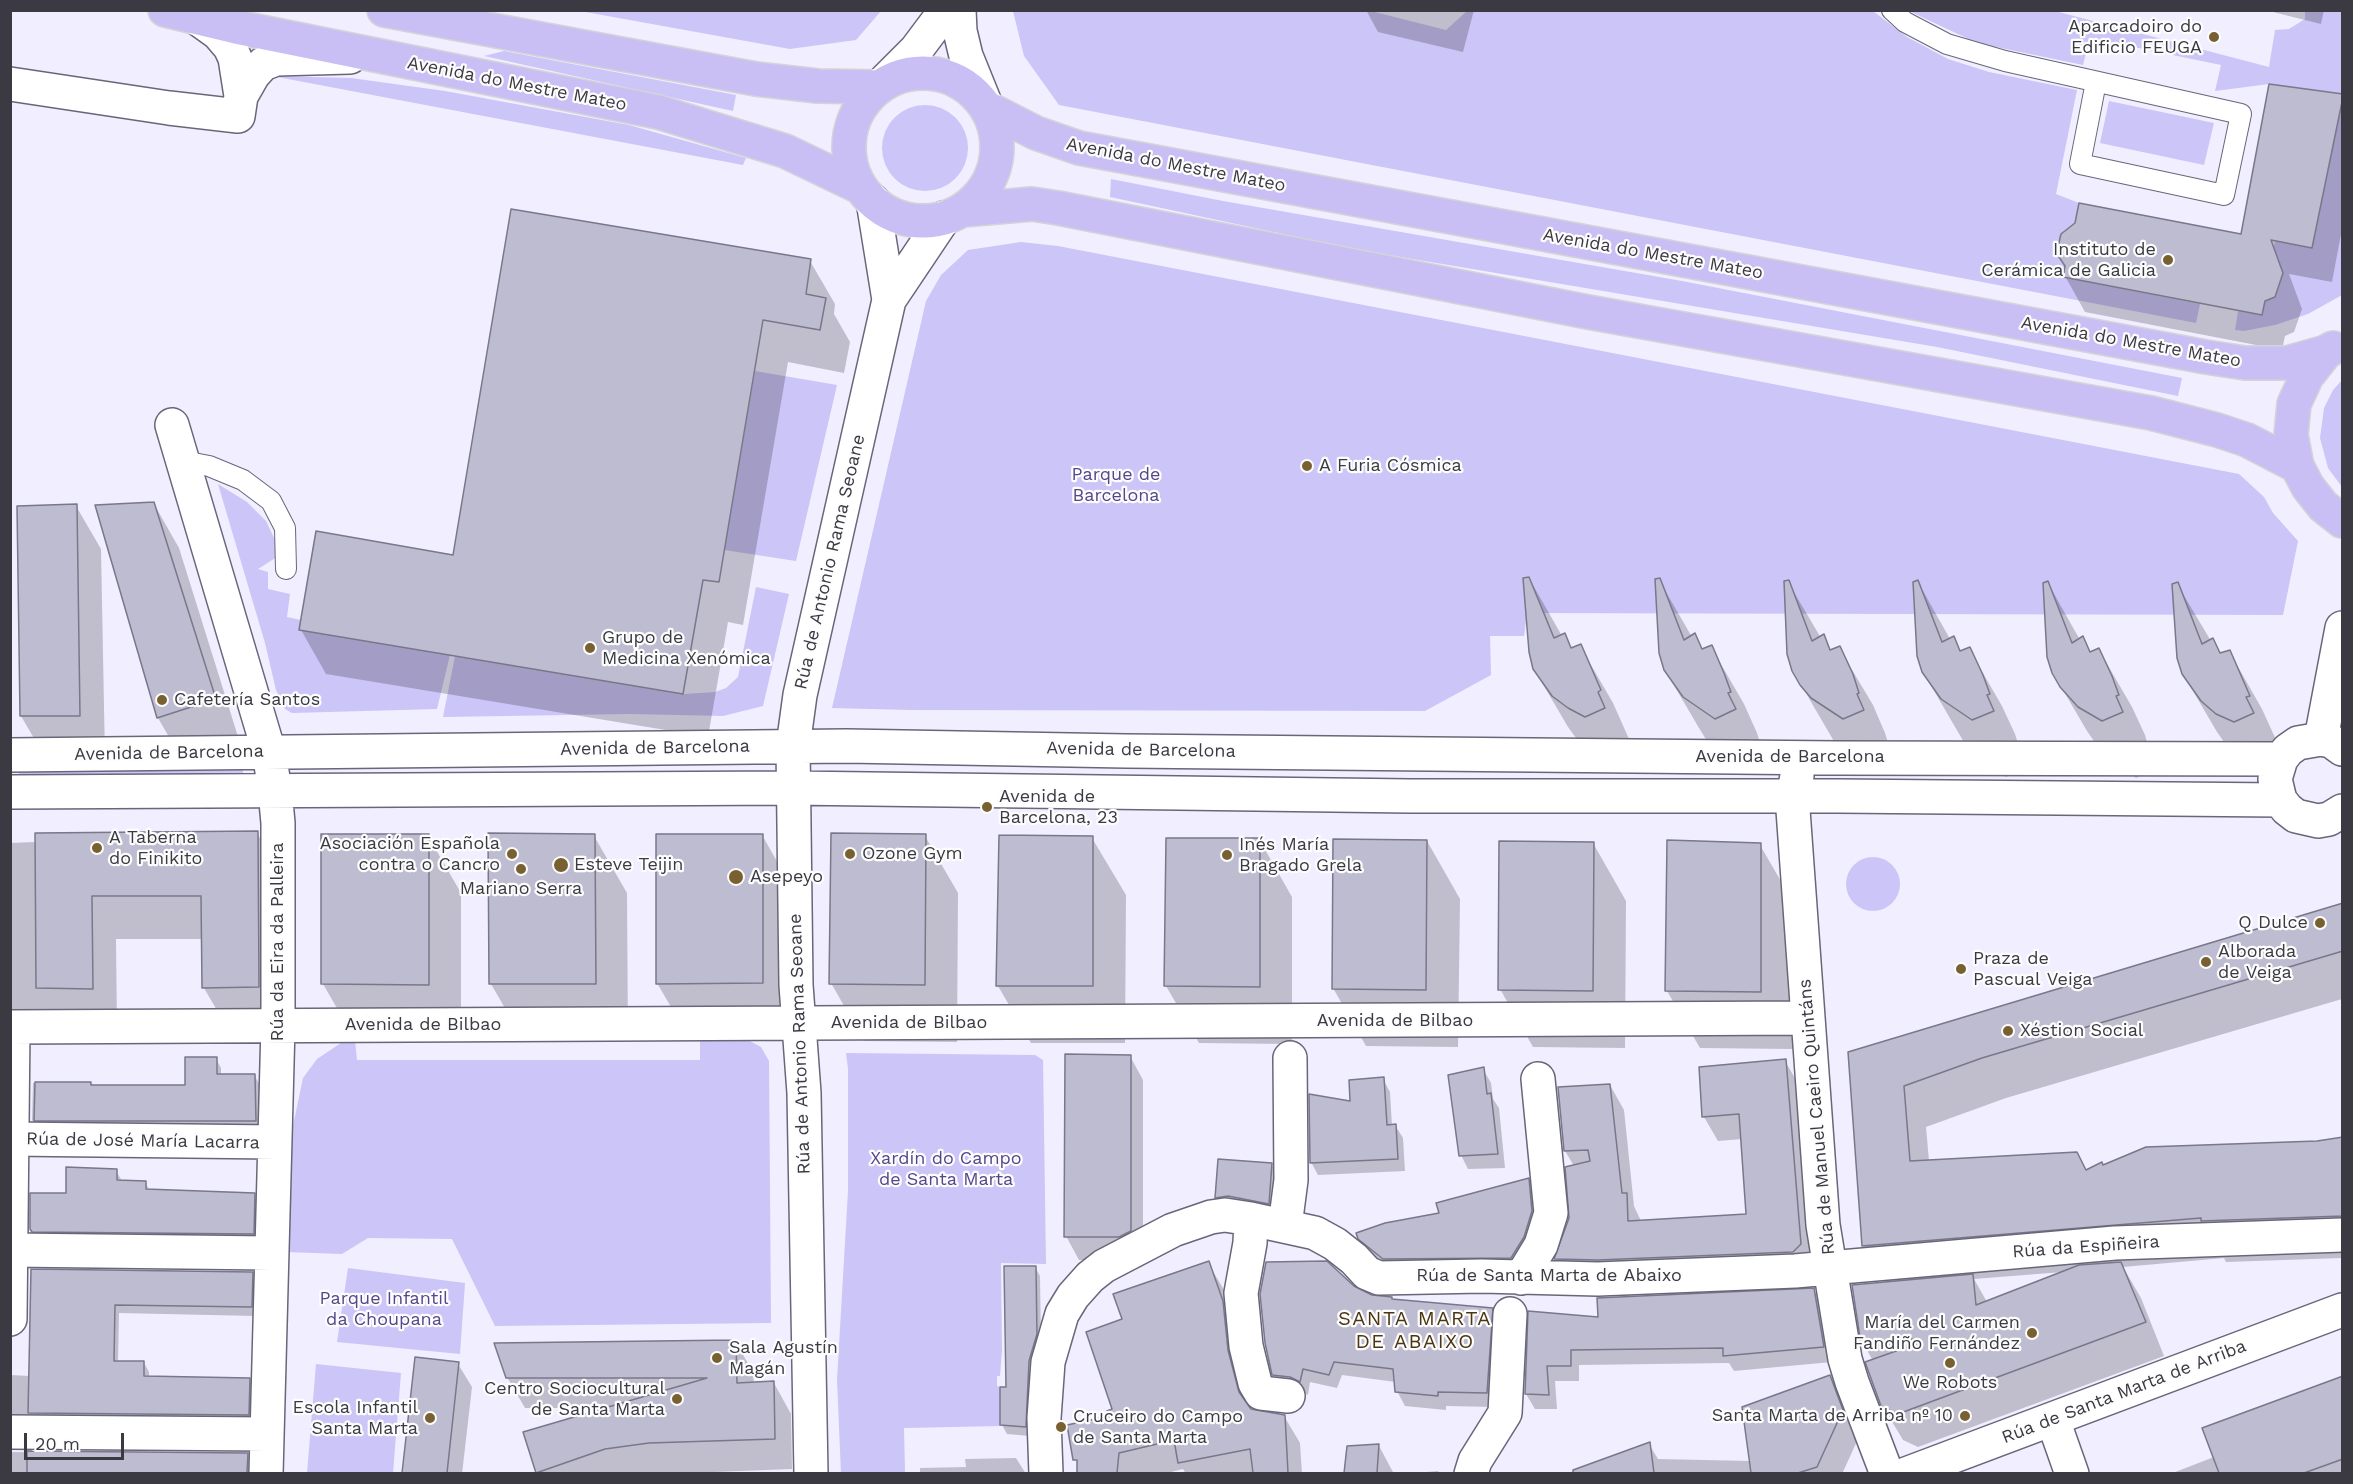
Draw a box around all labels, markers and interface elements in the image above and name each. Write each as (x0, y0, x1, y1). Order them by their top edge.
place label: Aparcadoiro do Edificio FEUGA (2068, 16, 2202, 58)
marker: Aparcadoiro do Edificio FEUGA (2207, 30, 2221, 44)
street label: Avenida do Mestre Mateo (406, 52, 628, 116)
street label: Avenida do Mestre Mateo (1065, 133, 1287, 197)
street label: Avenida do Mestre Mateo (1541, 224, 1765, 284)
place label: Instituto de Cerámica de Galicia (1981, 239, 2156, 282)
marker: Instituto de Cerámica de Galicia (2161, 253, 2175, 267)
street label: Avenida do Mestre Mateo (2019, 312, 2243, 372)
street label: Rúa de Antonio Rama Seoane (790, 432, 870, 692)
place label: A Furia Cósmica (1319, 455, 1462, 477)
marker: A Furia Cósmica (1300, 459, 1314, 473)
park label: Parque de Barcelona (1072, 464, 1160, 506)
place label: Grupo de Medicina Xenómica (602, 627, 771, 670)
marker: Grupo de Medicina Xenómica (583, 641, 597, 655)
place label: Cafetería Santos (174, 689, 320, 711)
marker: Cafetería Santos (155, 693, 169, 707)
street label: Avenida de Barcelona (560, 736, 750, 760)
street label: Avenida de Barcelona (1046, 738, 1236, 762)
street label: Avenida de Barcelona (74, 741, 264, 765)
street label: Avenida de Barcelona (1695, 746, 1885, 768)
place label: Avenida de Barcelona, 23 (999, 786, 1118, 828)
marker: Avenida de Barcelona, 23 (980, 800, 994, 814)
place label: A Taberna do Finikito (109, 827, 202, 870)
place label: Asociación Española contra o Cancro (320, 833, 500, 876)
place label: Inés María Bragado Grela (1239, 834, 1362, 876)
marker: A Taberna do Finikito (90, 841, 104, 855)
street label: Rúa da Eira da Palleira (267, 843, 289, 1041)
place label: Ozone Gym (862, 843, 963, 865)
marker: Asociación Española contra o Cancro (505, 847, 519, 861)
marker: Ozone Gym (843, 847, 857, 861)
marker: Inés María Bragado Grela (1220, 848, 1234, 862)
place label: Esteve Teijin (574, 854, 683, 876)
marker: Esteve Teijin (552, 856, 570, 874)
marker: Mariano Serra (514, 862, 528, 876)
place label: Asepeyo (750, 866, 823, 888)
marker: Asepeyo (727, 868, 745, 886)
place label: Mariano Serra (460, 878, 582, 900)
place label: Q Dulce (2238, 912, 2308, 934)
street label: Rúa de Antonio Rama Seoane (785, 913, 815, 1175)
marker: Q Dulce (2313, 916, 2327, 930)
place label: Alborada de Veiga (2218, 941, 2296, 984)
place label: Praza de Pascual Veiga (1973, 948, 2092, 990)
marker: Alborada de Veiga (2199, 955, 2213, 969)
marker: Praza de Pascual Veiga (1954, 962, 1968, 976)
street label: Rúa de Manuel Caeiro Quintáns (1794, 978, 1840, 1256)
street label: Avenida de Bilbao (1317, 1010, 1473, 1032)
street label: Avenida de Bilbao (831, 1012, 987, 1034)
street label: Avenida de Bilbao (345, 1014, 501, 1036)
place label: Xéstion Social (2020, 1020, 2143, 1042)
marker: Xéstion Social (2001, 1024, 2015, 1038)
street label: Rúa de José María Lacarra (26, 1128, 260, 1154)
park label: Xardín do Campo de Santa Marta (870, 1148, 1022, 1190)
street label: Rúa da Espiñeira (2012, 1231, 2160, 1263)
street label: Rúa de Santa Marta de Abaixo (1416, 1265, 1682, 1287)
park label: Parque Infantil da Choupana (320, 1288, 448, 1330)
district label: SANTA MARTA DE ABAIXO (1338, 1307, 1492, 1354)
place label: María del Carmen Fandiño Fernández (1853, 1312, 2020, 1354)
marker: María del Carmen Fandiño Fernández (2025, 1326, 2039, 1340)
street label: Rúa de Santa Marta de Arriba (1999, 1335, 2249, 1449)
place label: Sala Agustín Magán (729, 1337, 838, 1380)
marker: Sala Agustín Magán (710, 1351, 724, 1365)
marker: We Robots (1943, 1356, 1957, 1370)
place label: We Robots (1903, 1372, 1997, 1394)
place label: Centro Sociocultural de Santa Marta (484, 1378, 665, 1420)
marker: Centro Sociocultural de Santa Marta (670, 1392, 684, 1406)
place label: Escola Infantil Santa Marta (292, 1397, 418, 1440)
place label: Santa Marta de Arriba nº 10 (1712, 1405, 1953, 1427)
place label: Cruceiro do Campo de Santa Marta (1073, 1406, 1243, 1448)
marker: Santa Marta de Arriba nº 10 (1958, 1409, 1972, 1423)
marker: Escola Infantil Santa Marta (423, 1411, 437, 1425)
marker: Cruceiro do Campo de Santa Marta (1054, 1420, 1068, 1434)
scale bar (27, 1421, 128, 1459)
text: 20 m (35, 1433, 80, 1454)

